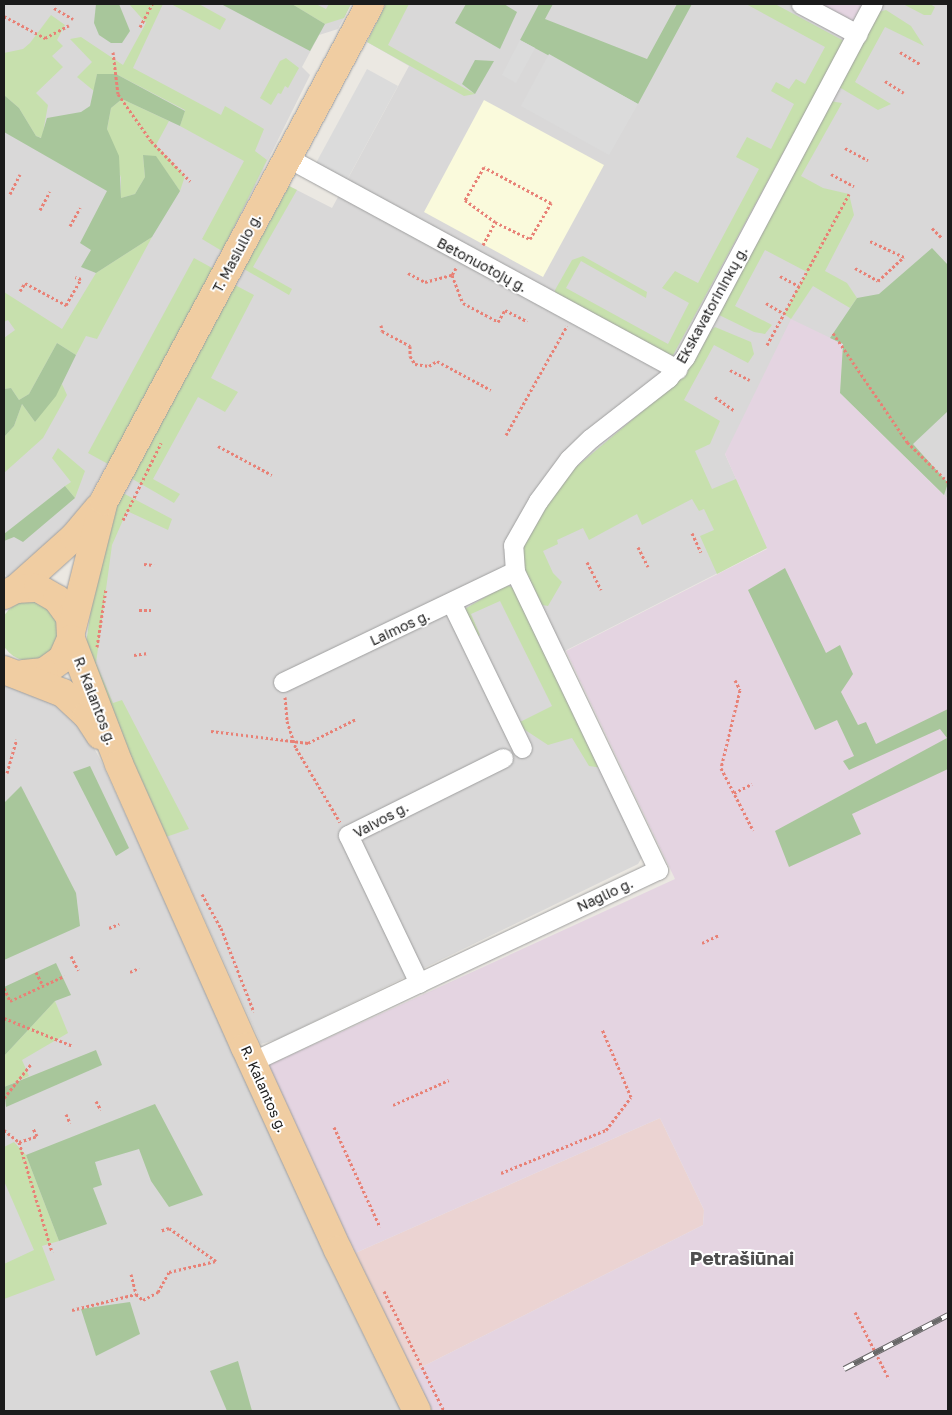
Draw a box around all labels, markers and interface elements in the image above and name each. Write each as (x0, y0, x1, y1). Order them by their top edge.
street label: T. Masiulio g. (209, 211, 265, 295)
street label: Betonuotojų g. (434, 234, 530, 296)
street label: Ekskavatorininkų g. (673, 243, 751, 367)
street label: Laimos g. (367, 607, 433, 649)
street label: R. Kalantos g. (70, 654, 120, 748)
street label: Vaivos g. (351, 799, 411, 841)
street label: Naglio g. (574, 875, 636, 915)
street label: R. Kalantos g. (237, 1043, 291, 1135)
district label: Petrašiūnai (690, 1247, 794, 1269)

